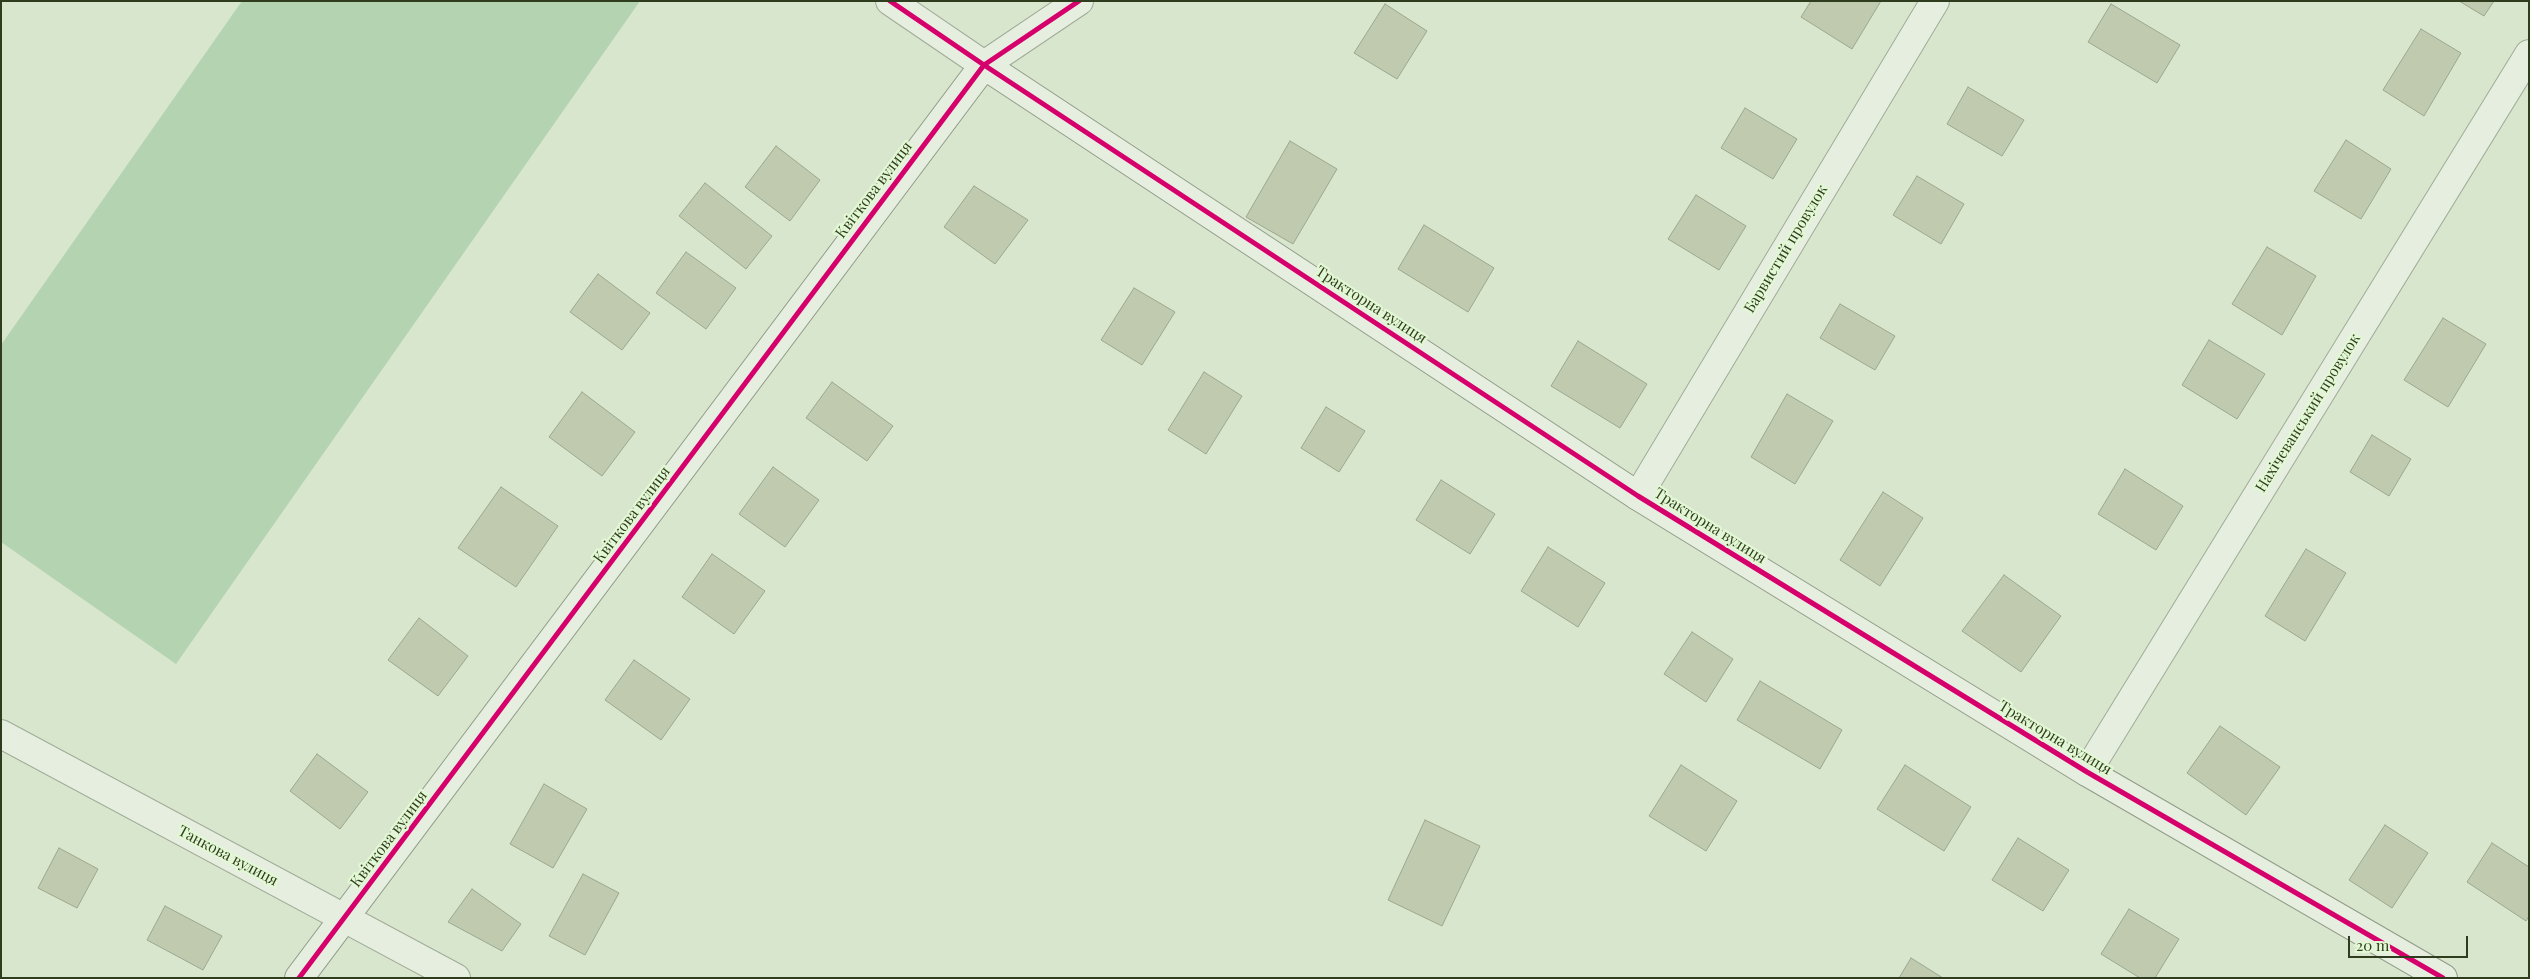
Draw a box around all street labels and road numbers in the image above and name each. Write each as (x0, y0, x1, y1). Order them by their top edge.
street label: Квіткова вулиця (832, 138, 916, 242)
street label: Барвистий провулок (1741, 182, 1831, 316)
street label: Тракторна вулиця (1312, 262, 1430, 348)
street label: Нахічеванський провулок (2252, 331, 2364, 495)
street label: Квіткова вулиця (590, 463, 674, 567)
street label: Тракторна вулиця (1651, 484, 1769, 568)
street label: Тракторна вулиця (1995, 697, 2115, 779)
street label: Квіткова вулиця (347, 787, 431, 891)
street label: Танкова вулиця (175, 822, 281, 890)

